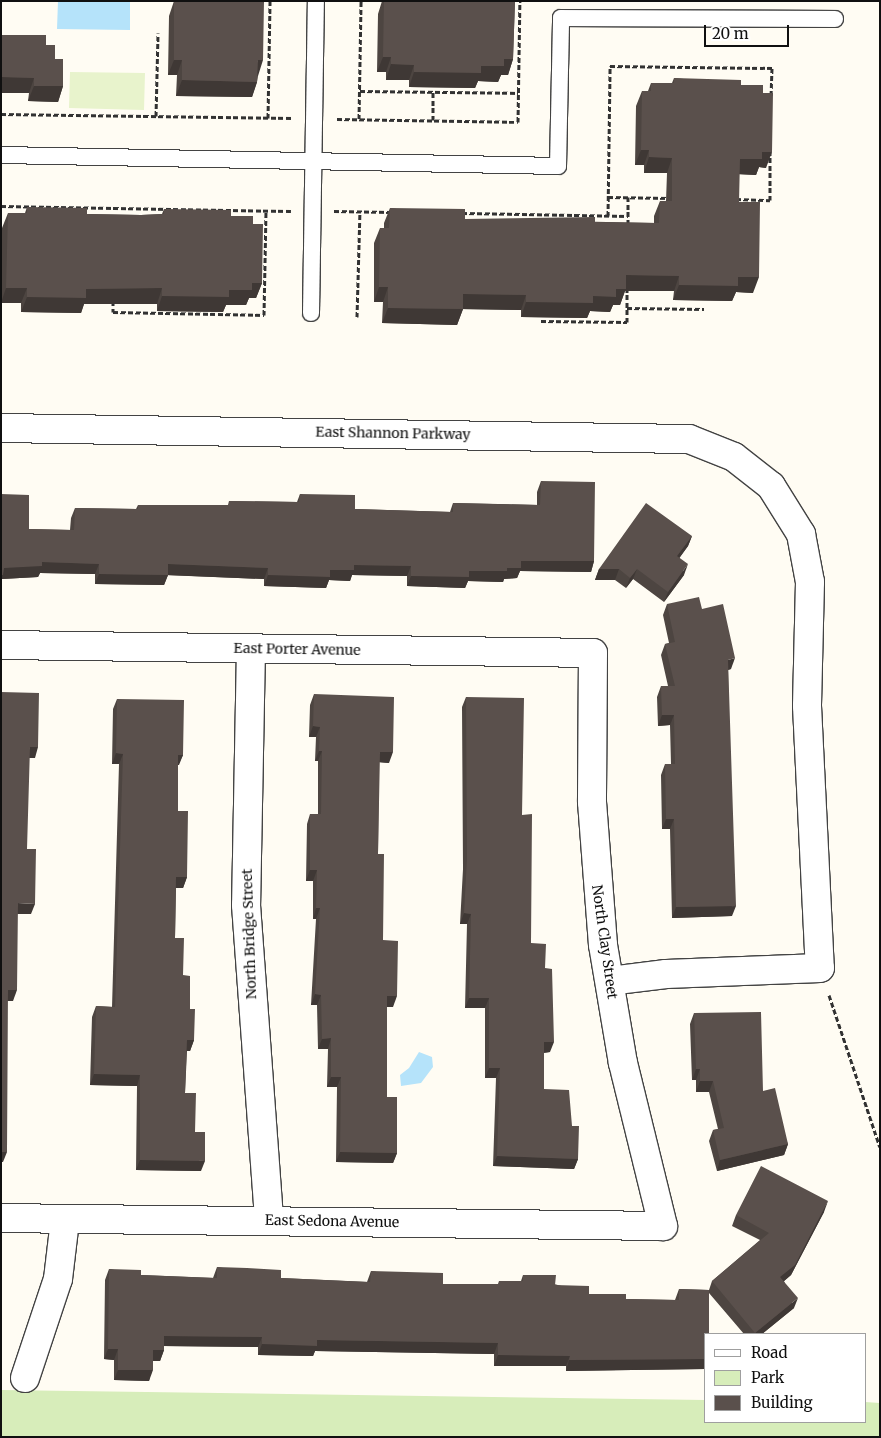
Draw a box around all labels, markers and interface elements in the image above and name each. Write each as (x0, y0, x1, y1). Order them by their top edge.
scale bar (706, 15, 791, 47)
text: 20 m (712, 24, 749, 43)
street label: East Shannon Parkway (315, 423, 471, 443)
street label: East Porter Avenue (233, 639, 361, 659)
street label: North Bridge Street (238, 868, 260, 1000)
street label: North Clay Street (589, 884, 621, 1000)
street label: East Sedona Avenue (265, 1211, 399, 1231)
legend (704, 1333, 866, 1423)
text: Road (751, 1343, 787, 1362)
text: Park (751, 1368, 784, 1387)
text: Building (751, 1393, 813, 1412)

